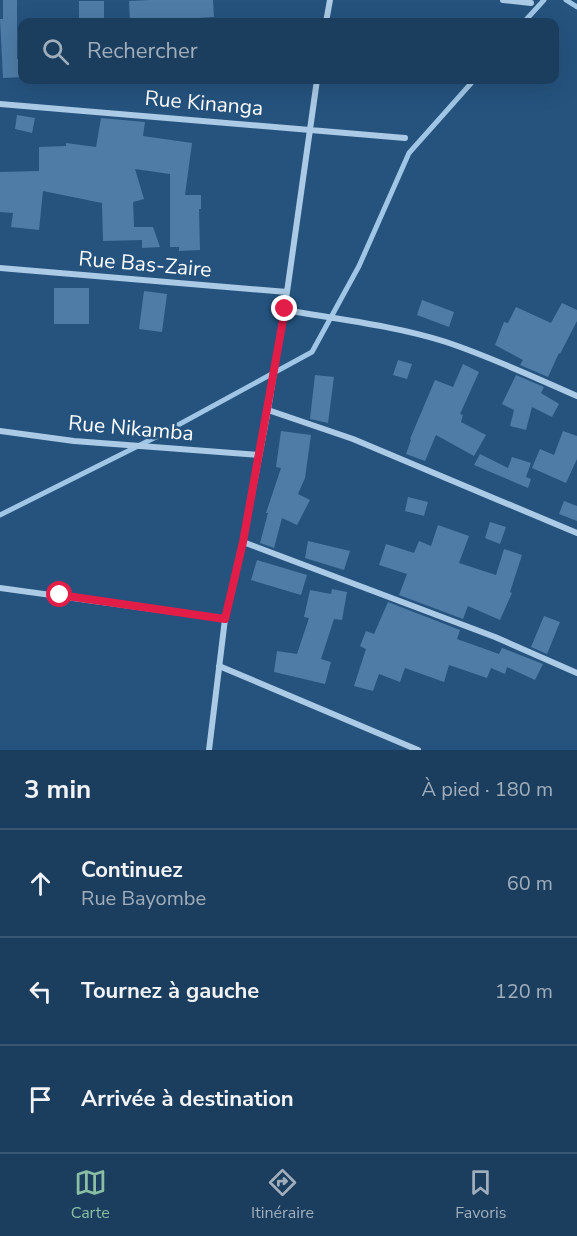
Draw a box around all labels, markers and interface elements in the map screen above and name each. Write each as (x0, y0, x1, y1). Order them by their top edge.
search box (18, 18, 559, 84)
icon: search (39, 35, 72, 68)
text: Rechercher (87, 36, 198, 66)
street label: Rue Kinanga (144, 84, 264, 122)
street label: Rue Bas-Zaire (77, 244, 213, 284)
route end (271, 295, 297, 321)
street label: Rue Nikamba (67, 409, 195, 447)
route start (46, 581, 72, 607)
text: 3 min (24, 772, 91, 807)
text: À pied · 180 m (422, 776, 553, 803)
text: Continuez (81, 855, 183, 885)
icon: ahead (24, 867, 57, 900)
text: 60 m (507, 870, 553, 897)
text: Rue Bayombe (81, 885, 206, 912)
icon: left (24, 975, 57, 1008)
text: Tournez à gauche (81, 976, 259, 1006)
text: 120 m (495, 978, 553, 1005)
icon: arrive (24, 1083, 57, 1116)
text: Arrivée à destination (81, 1084, 294, 1114)
tab: Carte (71, 1166, 110, 1224)
tab: Itinéraire (251, 1166, 314, 1224)
tab: Favoris (455, 1166, 506, 1224)

